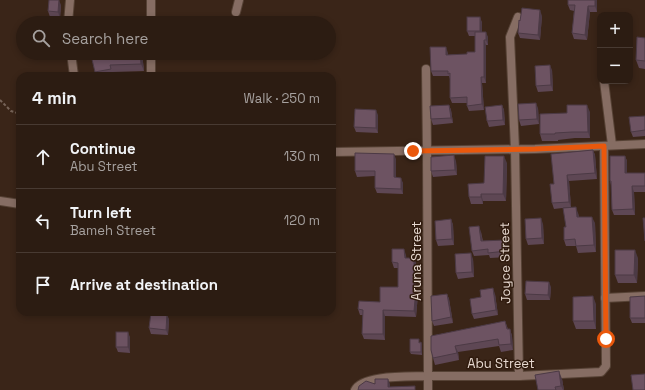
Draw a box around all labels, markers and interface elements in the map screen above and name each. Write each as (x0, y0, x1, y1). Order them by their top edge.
map controls (597, 12, 633, 84)
button: + (597, 12, 633, 48)
search box (16, 16, 336, 60)
icon: search (30, 27, 52, 49)
text: Search here (62, 29, 148, 48)
button: − (597, 48, 633, 84)
text: 4 min (32, 87, 77, 109)
text: Walk · 250 m (244, 90, 320, 107)
text: Continue (70, 139, 136, 158)
route end (404, 142, 422, 160)
icon: ahead (32, 146, 54, 168)
text: 130 m (284, 148, 320, 165)
text: Abu Street (70, 158, 138, 175)
text: Turn left (70, 203, 132, 222)
icon: left (32, 210, 54, 232)
text: 120 m (284, 212, 320, 229)
street label: Aruna Street (408, 221, 425, 301)
text: Bameh Street (70, 222, 156, 239)
street label: Joyce Street (496, 222, 514, 304)
icon: arrive (32, 274, 54, 296)
text: Arrive at destination (70, 275, 218, 294)
route start (597, 330, 615, 348)
street label: Abu Street (467, 355, 535, 372)

